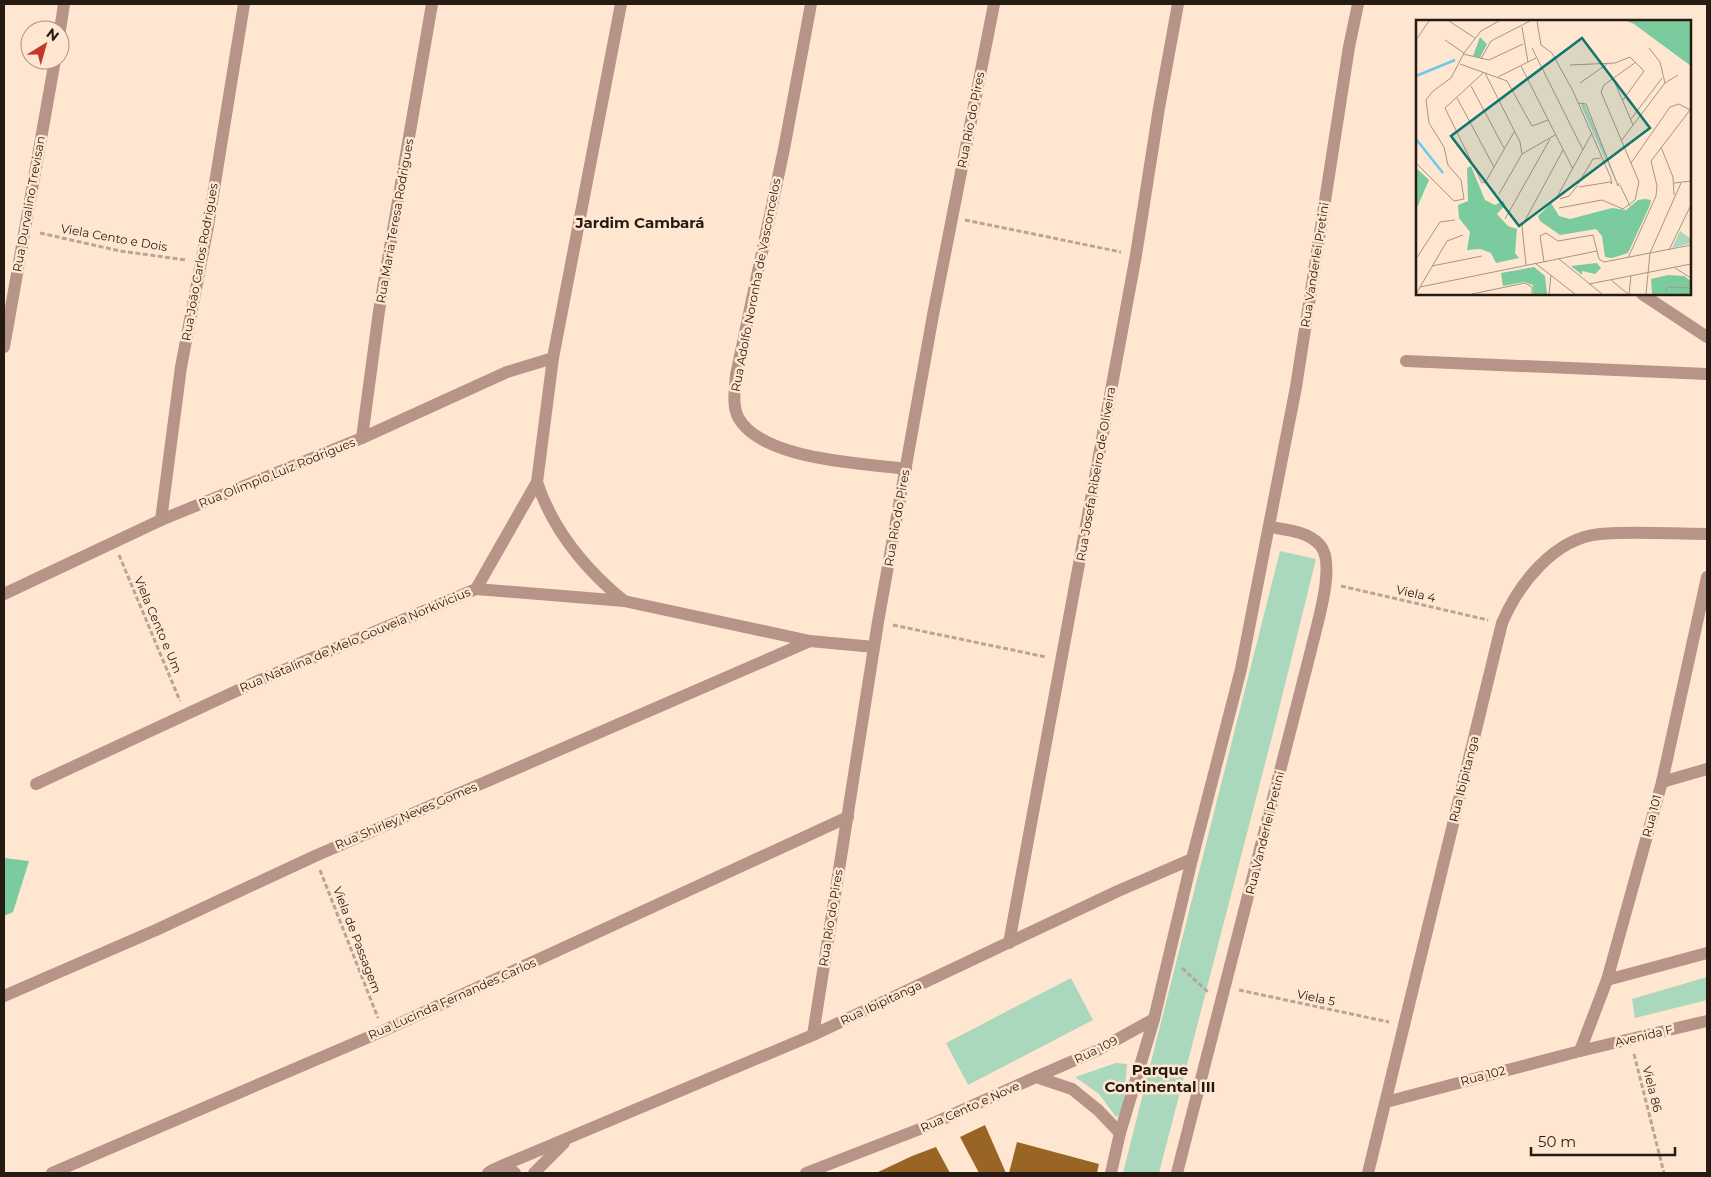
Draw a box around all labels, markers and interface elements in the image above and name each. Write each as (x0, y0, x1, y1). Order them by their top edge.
north arrow (20, 20, 70, 70)
inset map (1416, 20, 1691, 295)
text: N (43, 24, 63, 45)
street label: Rua Rio do Pires (954, 70, 987, 169)
street label: Rua Durvalino Trevisan (9, 135, 48, 273)
street label: Rua Maria Teresa Rodrigues (373, 137, 416, 304)
street label: Rua Adolfo Noronha de Vasconcelos (727, 177, 784, 393)
street label: Rua João Carlos Rodrigues (178, 182, 221, 342)
street label: Rua Vanderlei Pretini (1297, 201, 1332, 329)
district label: Jardim Cambará (575, 213, 704, 232)
street label: Viela Cento e Dois (60, 221, 169, 254)
street label: Rua Josefa Ribeiro de Oliveira (1073, 386, 1118, 562)
street label: Rua Olimpio Luiz Rodrigues (196, 434, 357, 511)
street label: Rua Rio do Pires (881, 468, 912, 567)
street label: Viela Cento e Um (131, 574, 186, 675)
street label: Viela 4 (1395, 582, 1437, 605)
street label: Rua Natalina de Melo Gouveia Norkivicius (237, 584, 473, 695)
street label: Rua Ibipitanga (1446, 734, 1481, 824)
street label: Rua Vanderlei Pretini (1242, 770, 1287, 896)
street label: Rua Shirley Neves Gomes (333, 779, 479, 852)
street label: Rua 101 (1639, 793, 1664, 839)
street label: Rua Rio do Pires (815, 868, 846, 967)
street label: Viela de Passagem (330, 884, 385, 995)
street label: Rua Lucinda Fernandes Carlos (366, 955, 538, 1042)
street label: Rua Ibipitanga (838, 977, 924, 1028)
street label: Viela 5 (1296, 986, 1337, 1009)
street label: Avenida F (1613, 1021, 1675, 1049)
street label: Rua 109 (1072, 1033, 1120, 1066)
district label: Parque Continental III (1104, 1060, 1216, 1096)
street label: Rua 102 (1459, 1062, 1507, 1089)
street label: Viela 86 (1640, 1064, 1665, 1114)
street label: Rua Cento e Nove (918, 1078, 1022, 1135)
scale bar (1531, 1124, 1675, 1156)
text: 50 m (1538, 1132, 1576, 1151)

